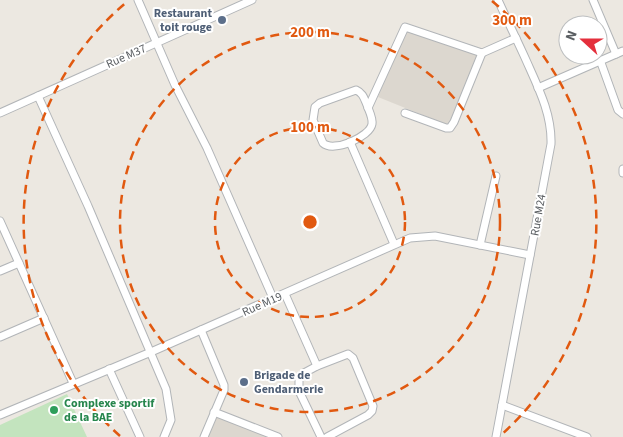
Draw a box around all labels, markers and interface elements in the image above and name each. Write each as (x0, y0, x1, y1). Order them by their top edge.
place label: Restaurant toit rouge (154, 5, 212, 36)
text: 300 m (492, 10, 532, 31)
marker: Restaurant toit rouge (216, 14, 228, 26)
north arrow (558, 15, 608, 65)
text: 200 m (290, 22, 330, 43)
text: N (561, 28, 583, 44)
street label: Rue M37 (103, 40, 149, 73)
text: 100 m (290, 117, 330, 138)
street label: Rue M24 (526, 193, 551, 237)
centre of rings (301, 213, 319, 231)
street label: Rue M19 (239, 288, 285, 321)
place label: Brigade de Gendarmerie (254, 367, 324, 398)
marker: Brigade de Gendarmerie (238, 376, 250, 388)
place label: Complexe sportif de la BAE (64, 395, 155, 426)
marker: Complexe sportif de la BAE (48, 404, 60, 416)

